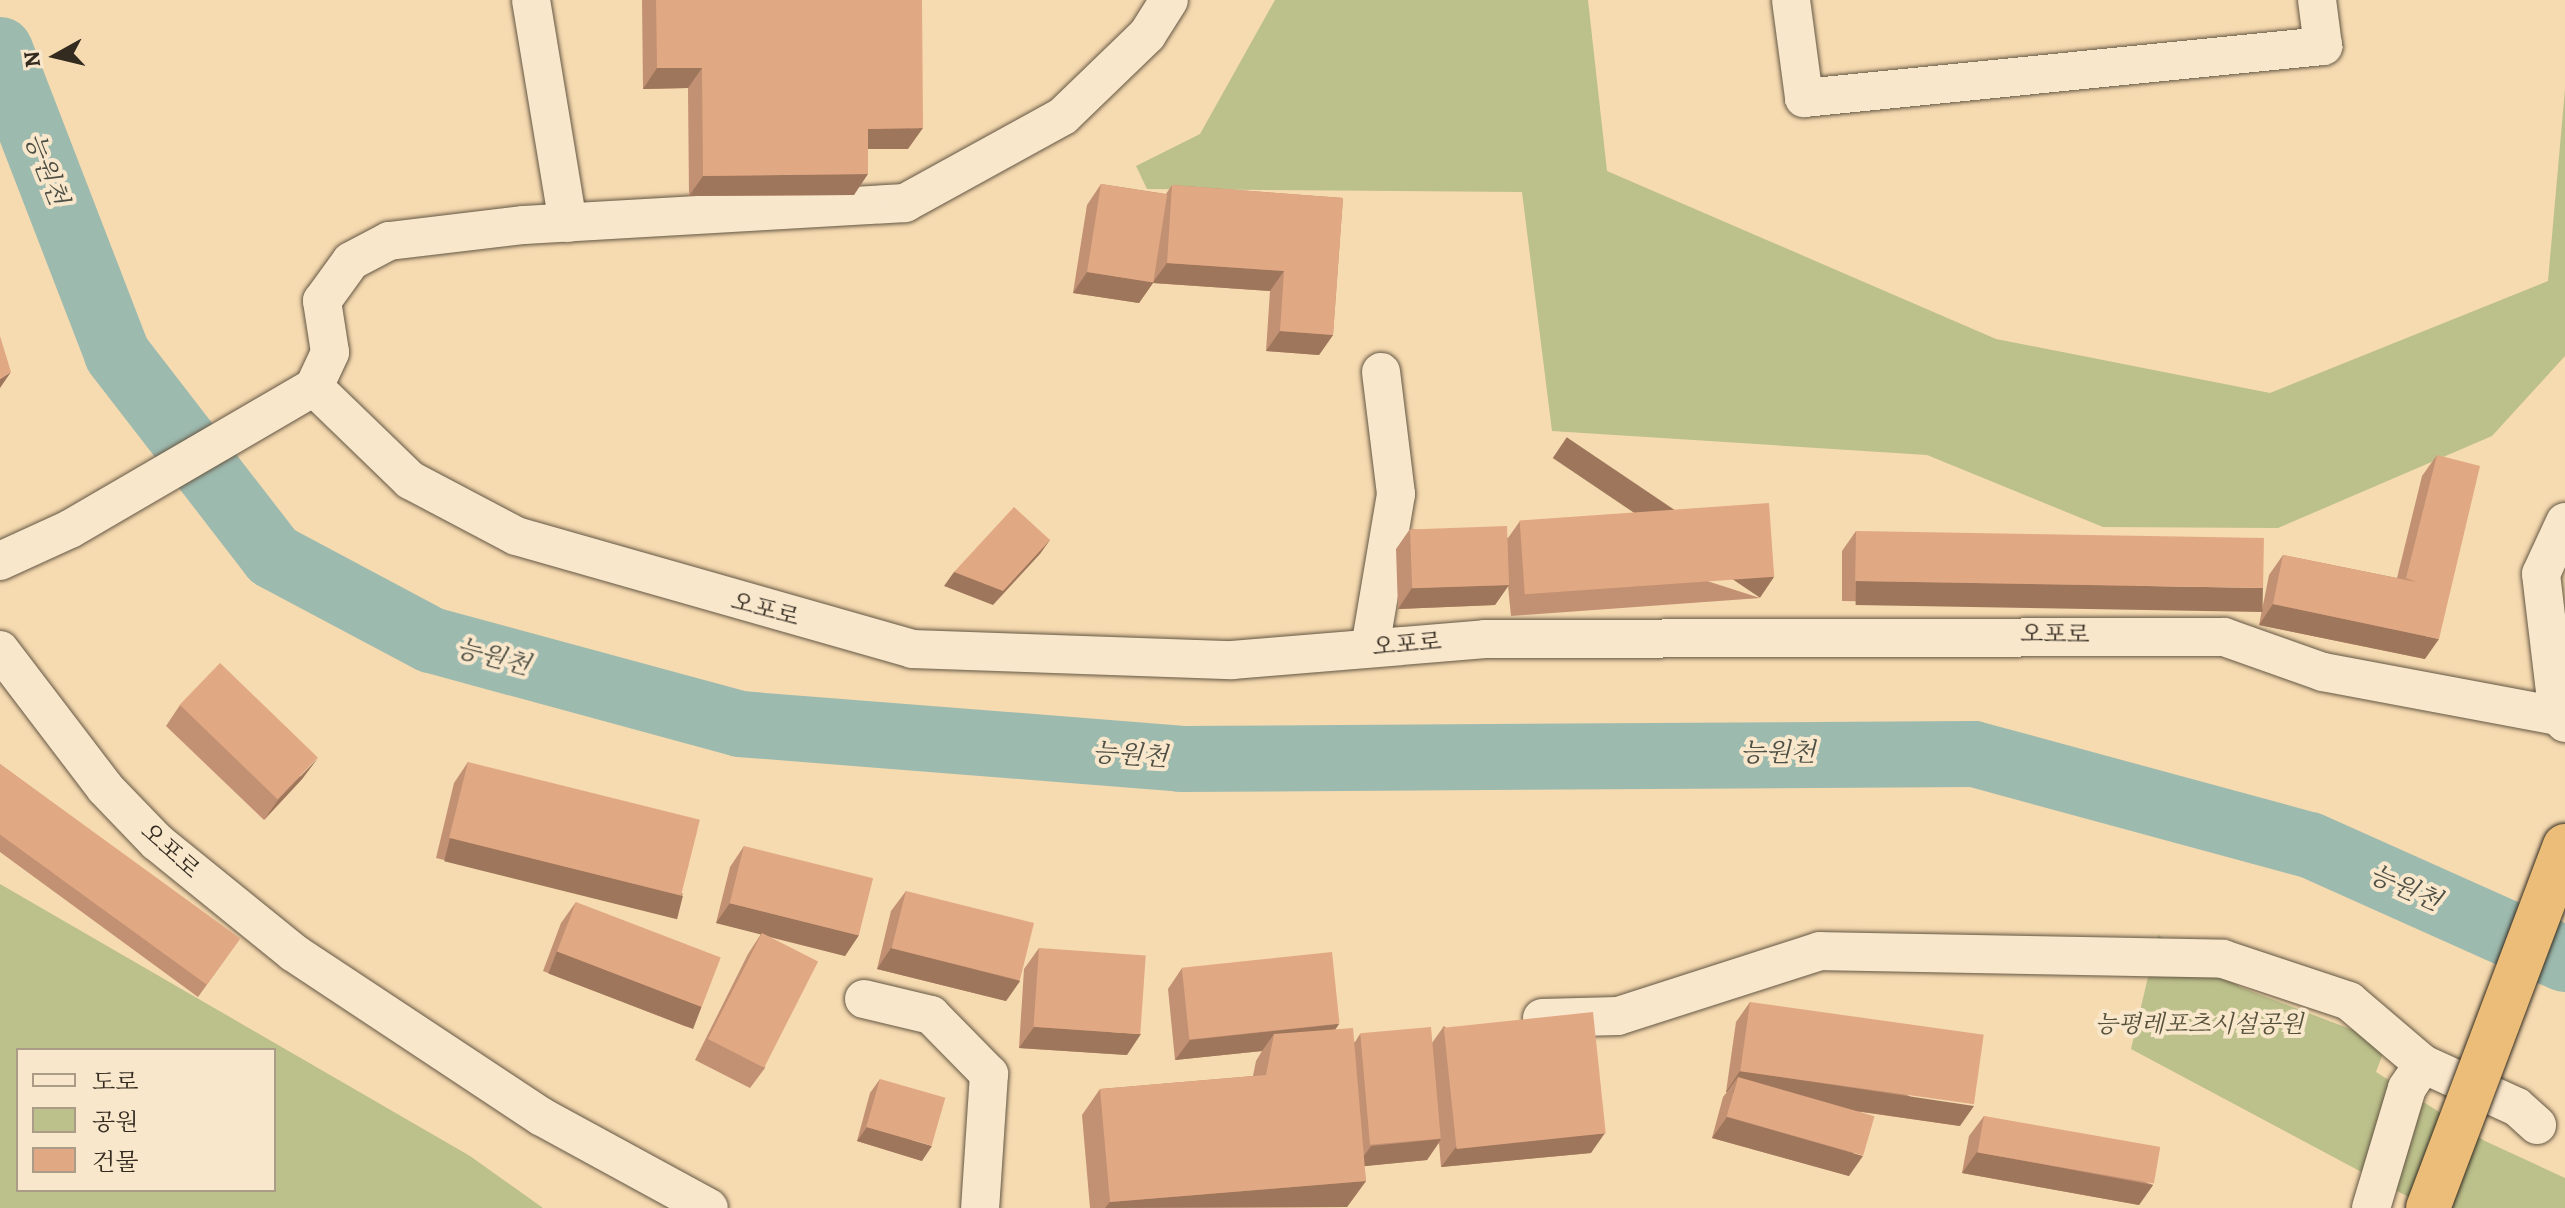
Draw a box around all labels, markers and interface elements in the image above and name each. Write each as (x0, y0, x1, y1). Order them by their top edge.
north arrow (16, 16, 96, 96)
text: N (16, 49, 48, 69)
water label: 능원천 (18, 128, 74, 210)
street label: 오포로 (728, 587, 802, 633)
street label: 오포로 (2020, 620, 2090, 650)
street label: 오포로 (1371, 628, 1443, 662)
water label: 능원천 (453, 632, 533, 682)
water label: 능원천 (1091, 737, 1169, 773)
water label: 능원천 (1740, 737, 1816, 769)
street label: 오포로 (135, 817, 205, 885)
water label: 능원천 (2364, 858, 2446, 918)
park label: 능평레포츠시설공원 (2095, 1011, 2303, 1039)
legend (16, 1048, 276, 1192)
text: 도로 (92, 1066, 138, 1098)
text: 공원 (92, 1106, 138, 1138)
text: 건물 (92, 1146, 138, 1178)

